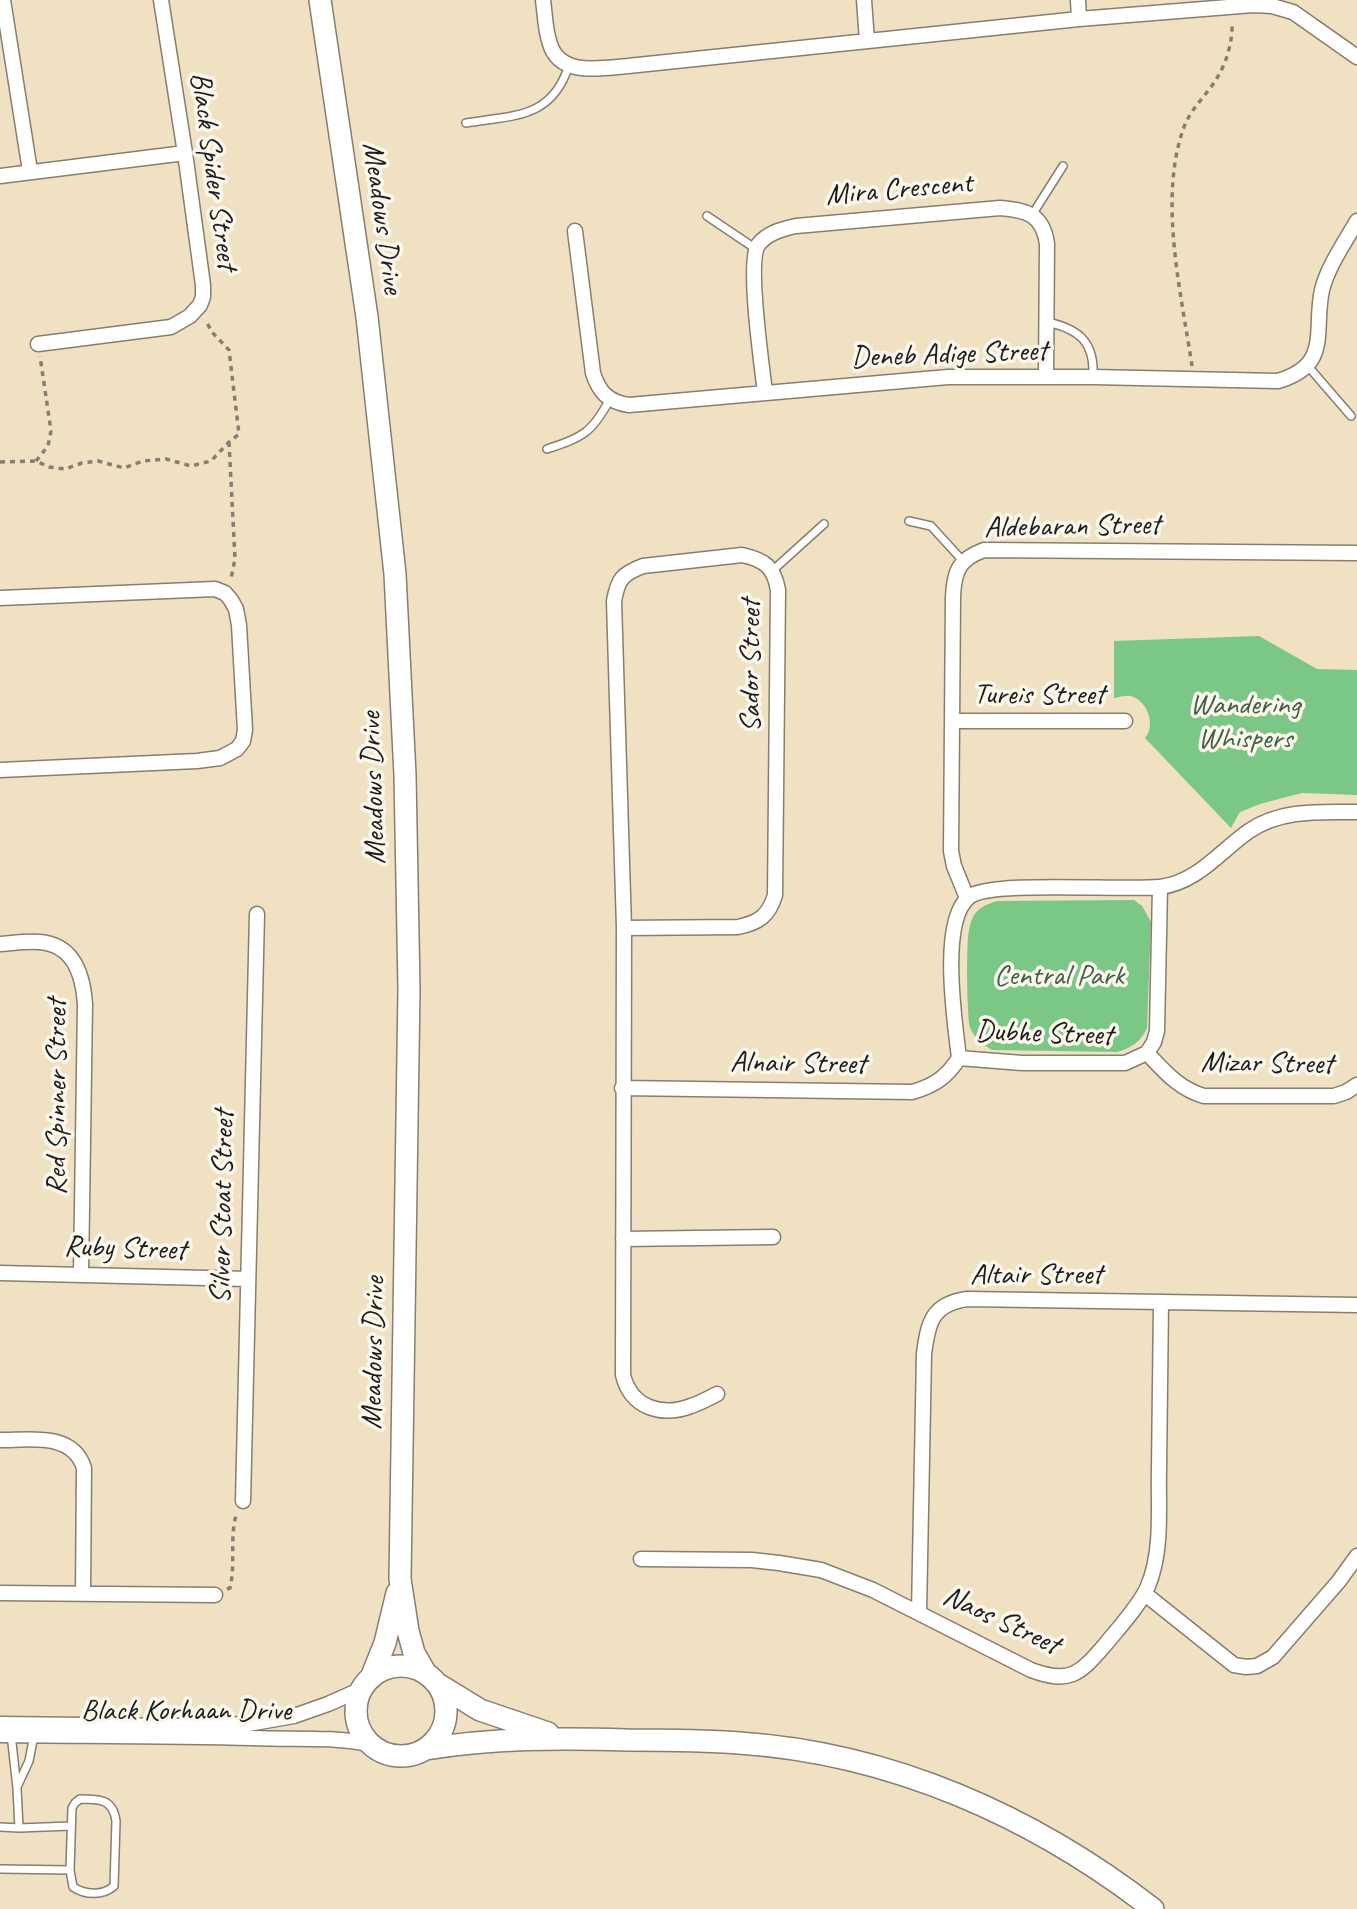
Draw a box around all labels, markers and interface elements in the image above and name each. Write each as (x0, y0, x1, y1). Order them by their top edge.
street label: Black Spider Street (181, 70, 245, 272)
street label: Meadows Drive (354, 140, 410, 296)
street label: Mira Crescent (824, 166, 974, 214)
street label: Deneb Adige Street (850, 334, 1048, 376)
street label: Aldebaran Street (984, 507, 1160, 547)
street label: Sador Street (733, 599, 769, 733)
street label: Tureis Street (973, 677, 1105, 713)
park label: Wandering Whispers (1190, 687, 1300, 758)
street label: Meadows Drive (353, 711, 395, 865)
park label: Central Park (994, 958, 1124, 994)
street label: Red Spinner Street (39, 999, 75, 1195)
street label: Dubhe Street (975, 1014, 1113, 1054)
street label: Alnair Street (730, 1045, 866, 1083)
street label: Mizar Street (1201, 1045, 1333, 1083)
street label: Silver Stoat Street (203, 1110, 243, 1304)
street label: Ruby Street (63, 1229, 187, 1269)
street label: Altair Street (970, 1257, 1102, 1293)
street label: Meadows Drive (355, 1276, 393, 1430)
street label: Naos Street (937, 1578, 1065, 1664)
street label: Black Korhaan Drive (81, 1693, 291, 1729)

